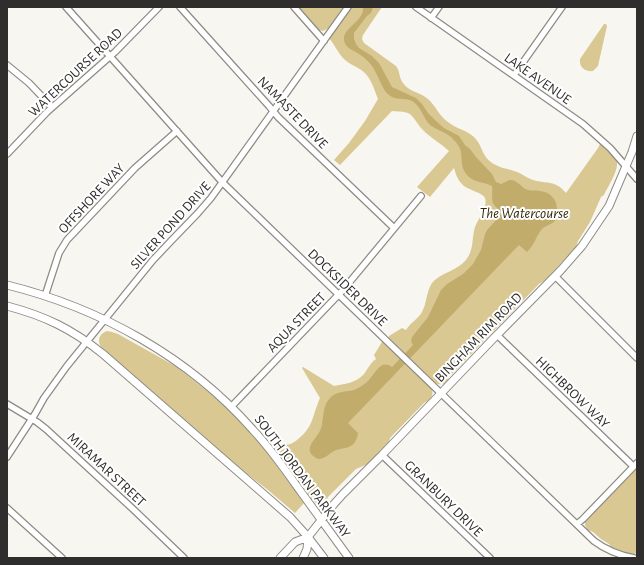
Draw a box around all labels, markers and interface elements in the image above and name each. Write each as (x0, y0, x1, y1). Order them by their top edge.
street label: WATERCOURSE ROAD (26, 26, 125, 120)
street label: LAKE AVENUE (501, 51, 574, 107)
street label: NAMASTE DRIVE (255, 74, 330, 152)
street label: OFFSHORE WAY (56, 161, 128, 236)
street label: SILVER POND DRIVE (128, 179, 214, 272)
water label: The Watercourse (479, 206, 569, 221)
street label: DOCKSIDER DRIVE (305, 247, 390, 329)
street label: AQUA STREET (265, 290, 329, 355)
street label: BINGHAM RIM ROAD (433, 290, 525, 385)
street label: HIGHBROW WAY (533, 354, 612, 432)
street label: SOUTH JORDAN PARKWAY (252, 413, 353, 541)
street label: MIRAMAR STREET (65, 430, 148, 509)
street label: GRANBURY DRIVE (402, 458, 485, 539)

